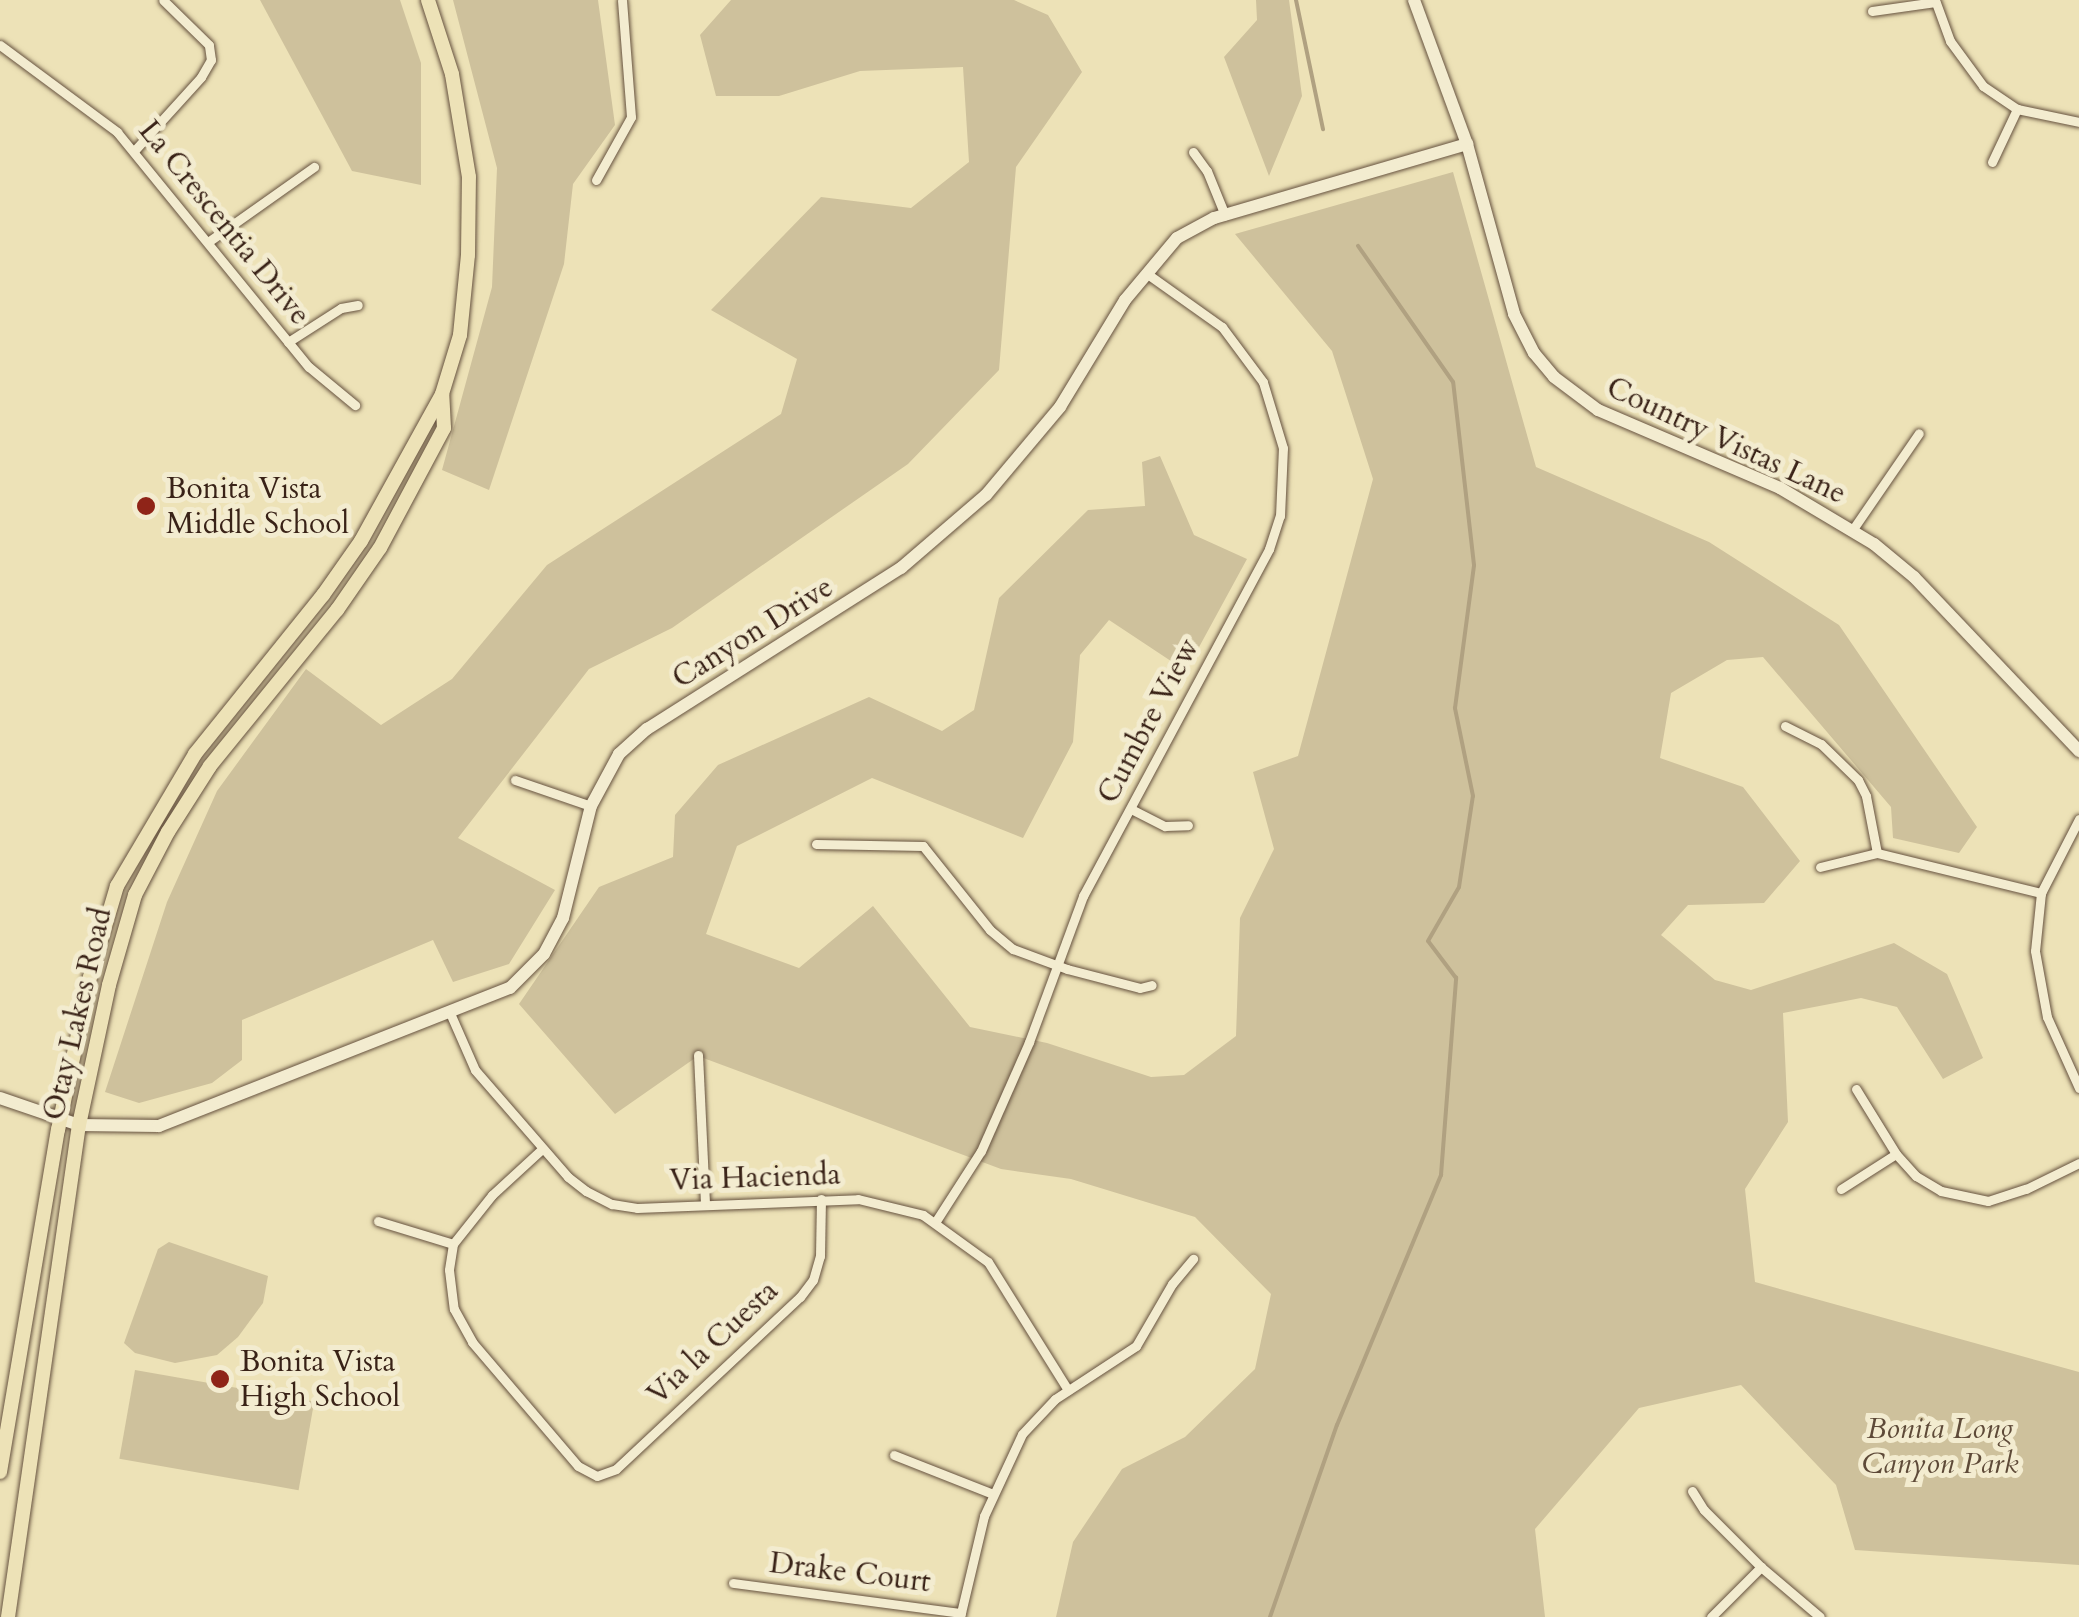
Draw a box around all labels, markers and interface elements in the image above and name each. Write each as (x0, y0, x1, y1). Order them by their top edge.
street label: La Crescentia Drive (131, 114, 317, 332)
street label: Country Vistas Lane (1601, 370, 1851, 512)
place label: Bonita Vista Middle School (166, 471, 349, 542)
marker: Bonita Vista Middle School (135, 495, 157, 517)
street label: Canyon Drive (666, 569, 840, 697)
street label: Cumbre View (1090, 632, 1208, 810)
street label: Otay Lakes Road (36, 904, 120, 1124)
street label: Via Hacienda (669, 1157, 841, 1199)
street label: Via la Cuesta (640, 1273, 786, 1413)
place label: Bonita Vista High School (240, 1344, 400, 1414)
marker: Bonita Vista High School (209, 1368, 231, 1390)
park label: Bonita Long Canyon Park (1861, 1411, 2019, 1482)
street label: Drake Court (767, 1545, 933, 1601)

